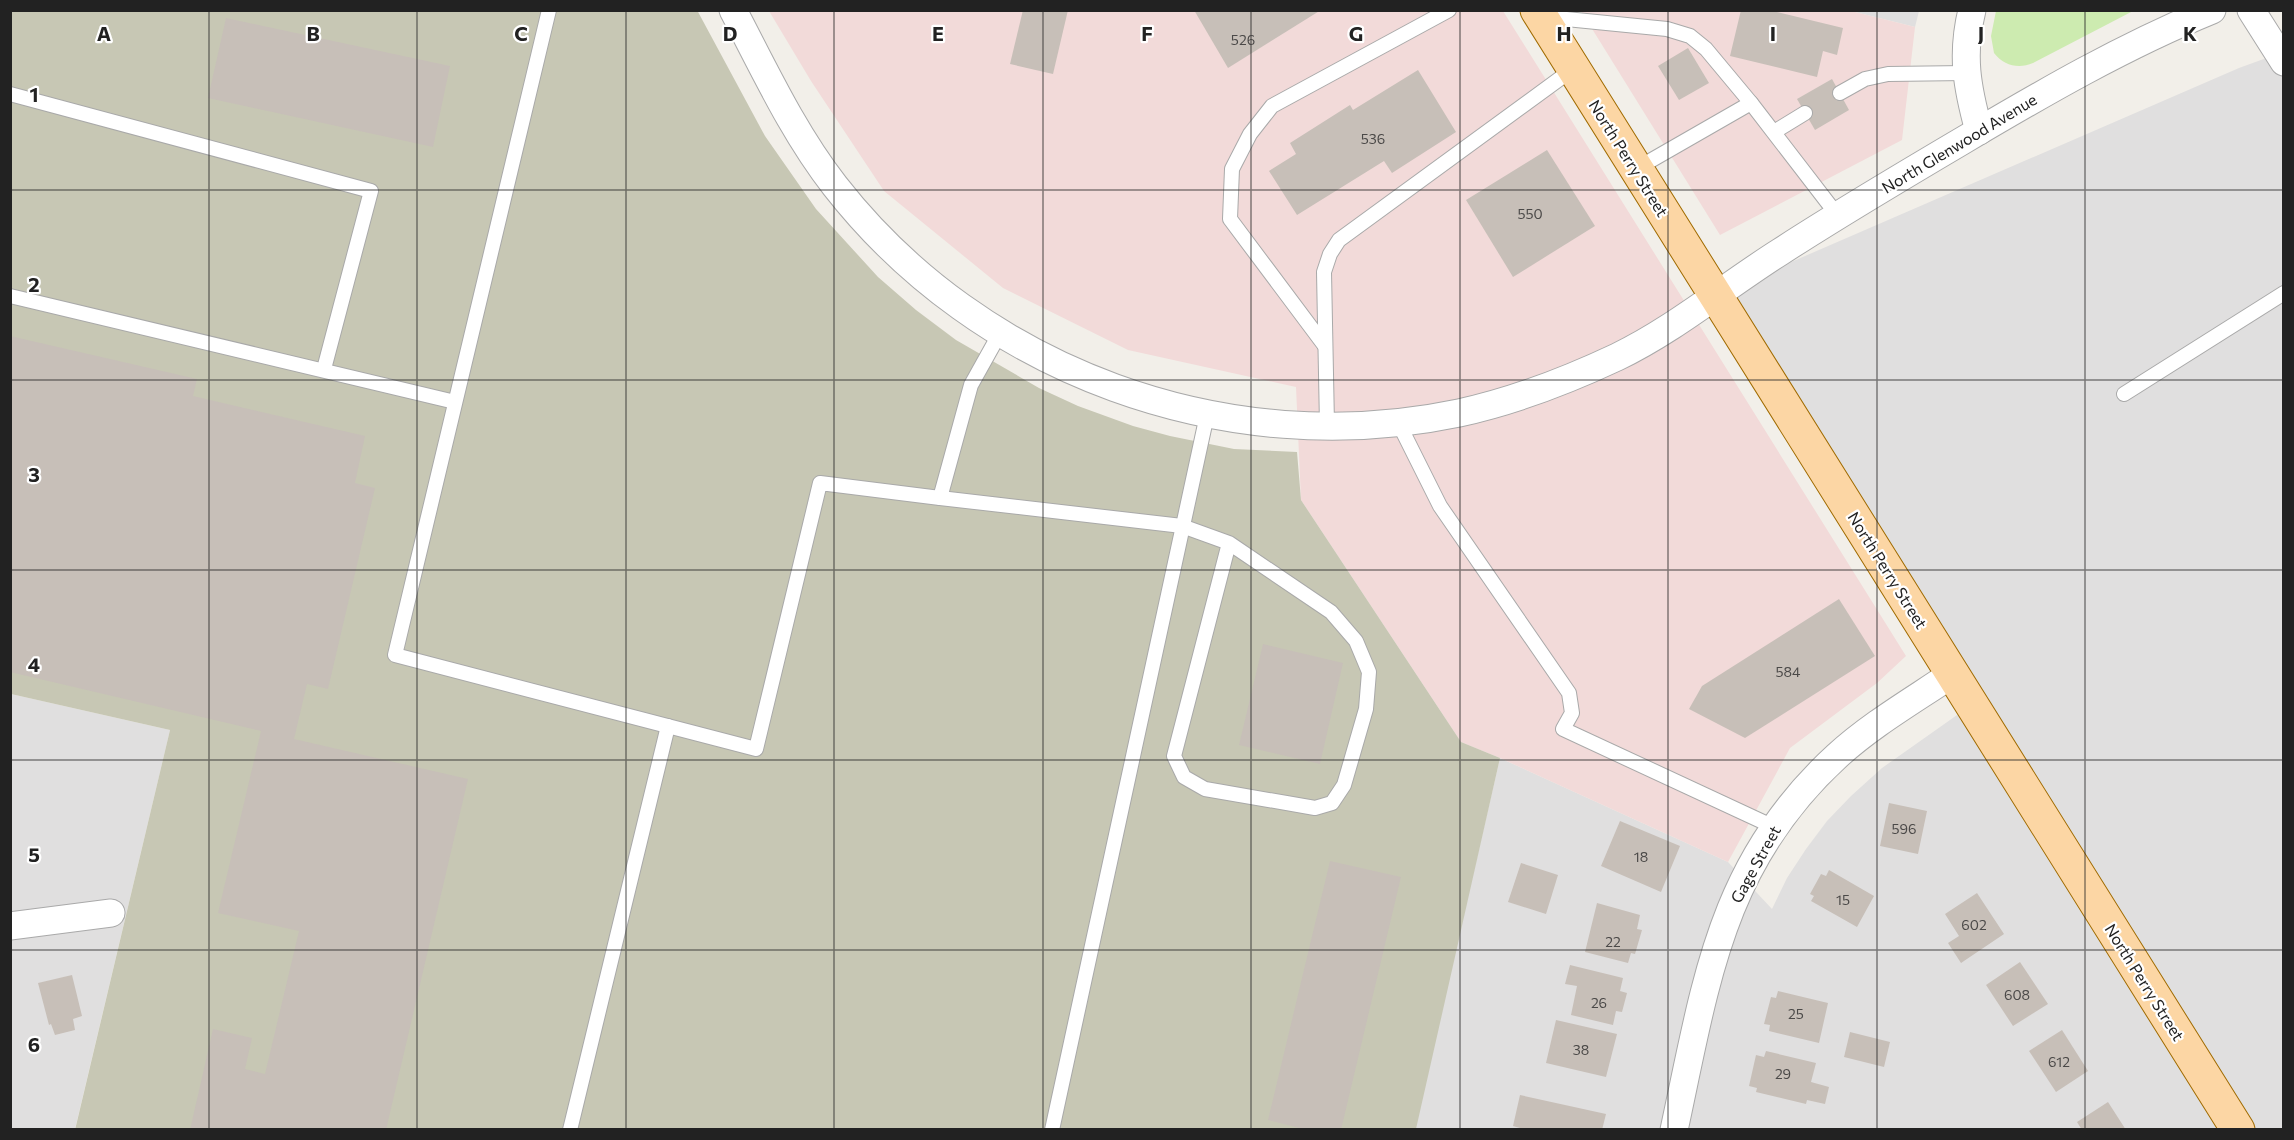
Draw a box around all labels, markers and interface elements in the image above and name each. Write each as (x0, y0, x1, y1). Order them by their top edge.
text: A (97, 21, 111, 45)
text: B (306, 21, 320, 45)
text: C (514, 21, 528, 45)
text: D (723, 21, 737, 45)
text: E (932, 21, 944, 45)
text: F (1141, 21, 1153, 45)
text: G (1349, 21, 1363, 45)
text: H (1557, 21, 1572, 45)
text: I (1770, 21, 1776, 45)
text: J (1978, 21, 1984, 45)
text: K (2183, 21, 2197, 45)
house number: 526 (1231, 31, 1255, 48)
text: 1 (29, 82, 39, 106)
street label: North Glenwood Avenue (1878, 89, 2040, 197)
street label: North Perry Street (1585, 96, 1673, 220)
house number: 536 (1361, 130, 1385, 147)
house number: 550 (1517, 205, 1543, 222)
text: 2 (28, 272, 40, 296)
text: 3 (28, 462, 40, 486)
street label: North Perry Street (1844, 508, 1932, 632)
text: 4 (28, 652, 40, 676)
house number: 584 (1776, 663, 1801, 680)
house number: 596 (1891, 820, 1917, 837)
street label: Gage Street (1726, 822, 1784, 906)
text: 5 (28, 842, 40, 866)
house number: 18 (1634, 848, 1648, 865)
house number: 15 (1836, 891, 1850, 908)
house number: 602 (1961, 916, 1987, 933)
street label: North Perry Street (2101, 920, 2189, 1044)
house number: 22 (1605, 933, 1621, 950)
house number: 608 (2004, 986, 2030, 1003)
house number: 26 (1591, 994, 1607, 1011)
house number: 25 (1788, 1005, 1804, 1022)
text: 6 (28, 1032, 40, 1056)
house number: 38 (1573, 1041, 1589, 1058)
house number: 612 (2048, 1053, 2070, 1070)
house number: 29 (1775, 1065, 1791, 1082)

